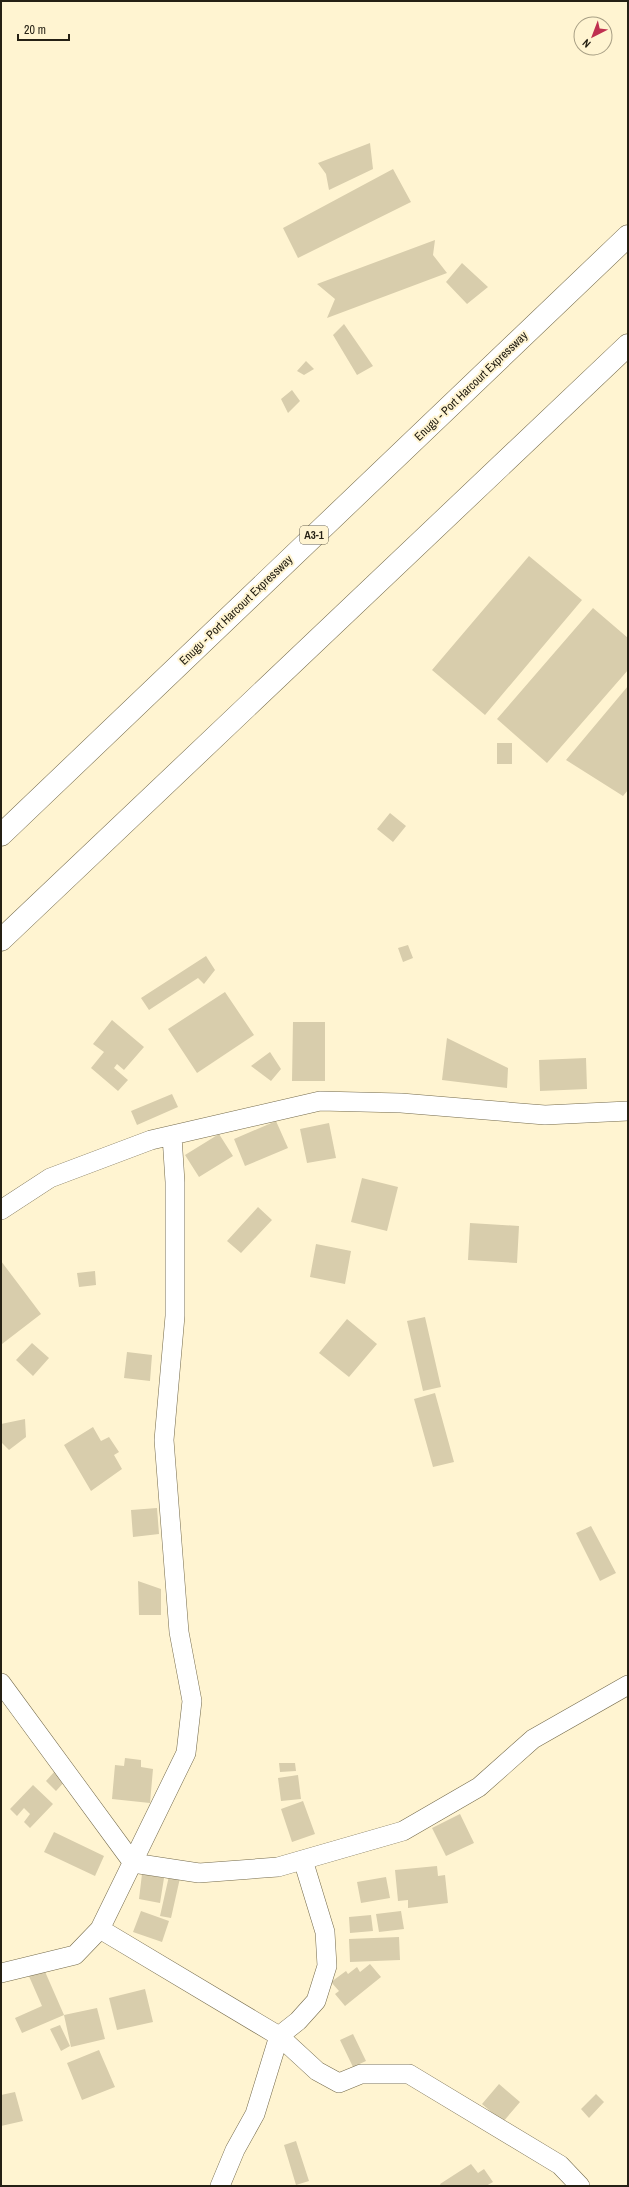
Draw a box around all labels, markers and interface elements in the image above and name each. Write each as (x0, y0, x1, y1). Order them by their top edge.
scale bar (18, 16, 69, 42)
north arrow (573, 16, 613, 56)
text: 20 m (24, 22, 46, 38)
text: N (579, 36, 593, 51)
street label: Enugu - Port Harcourt Expressway (411, 328, 531, 444)
road number: A3-1 (300, 526, 328, 544)
street label: Enugu - Port Harcourt Expressway (176, 552, 296, 668)

